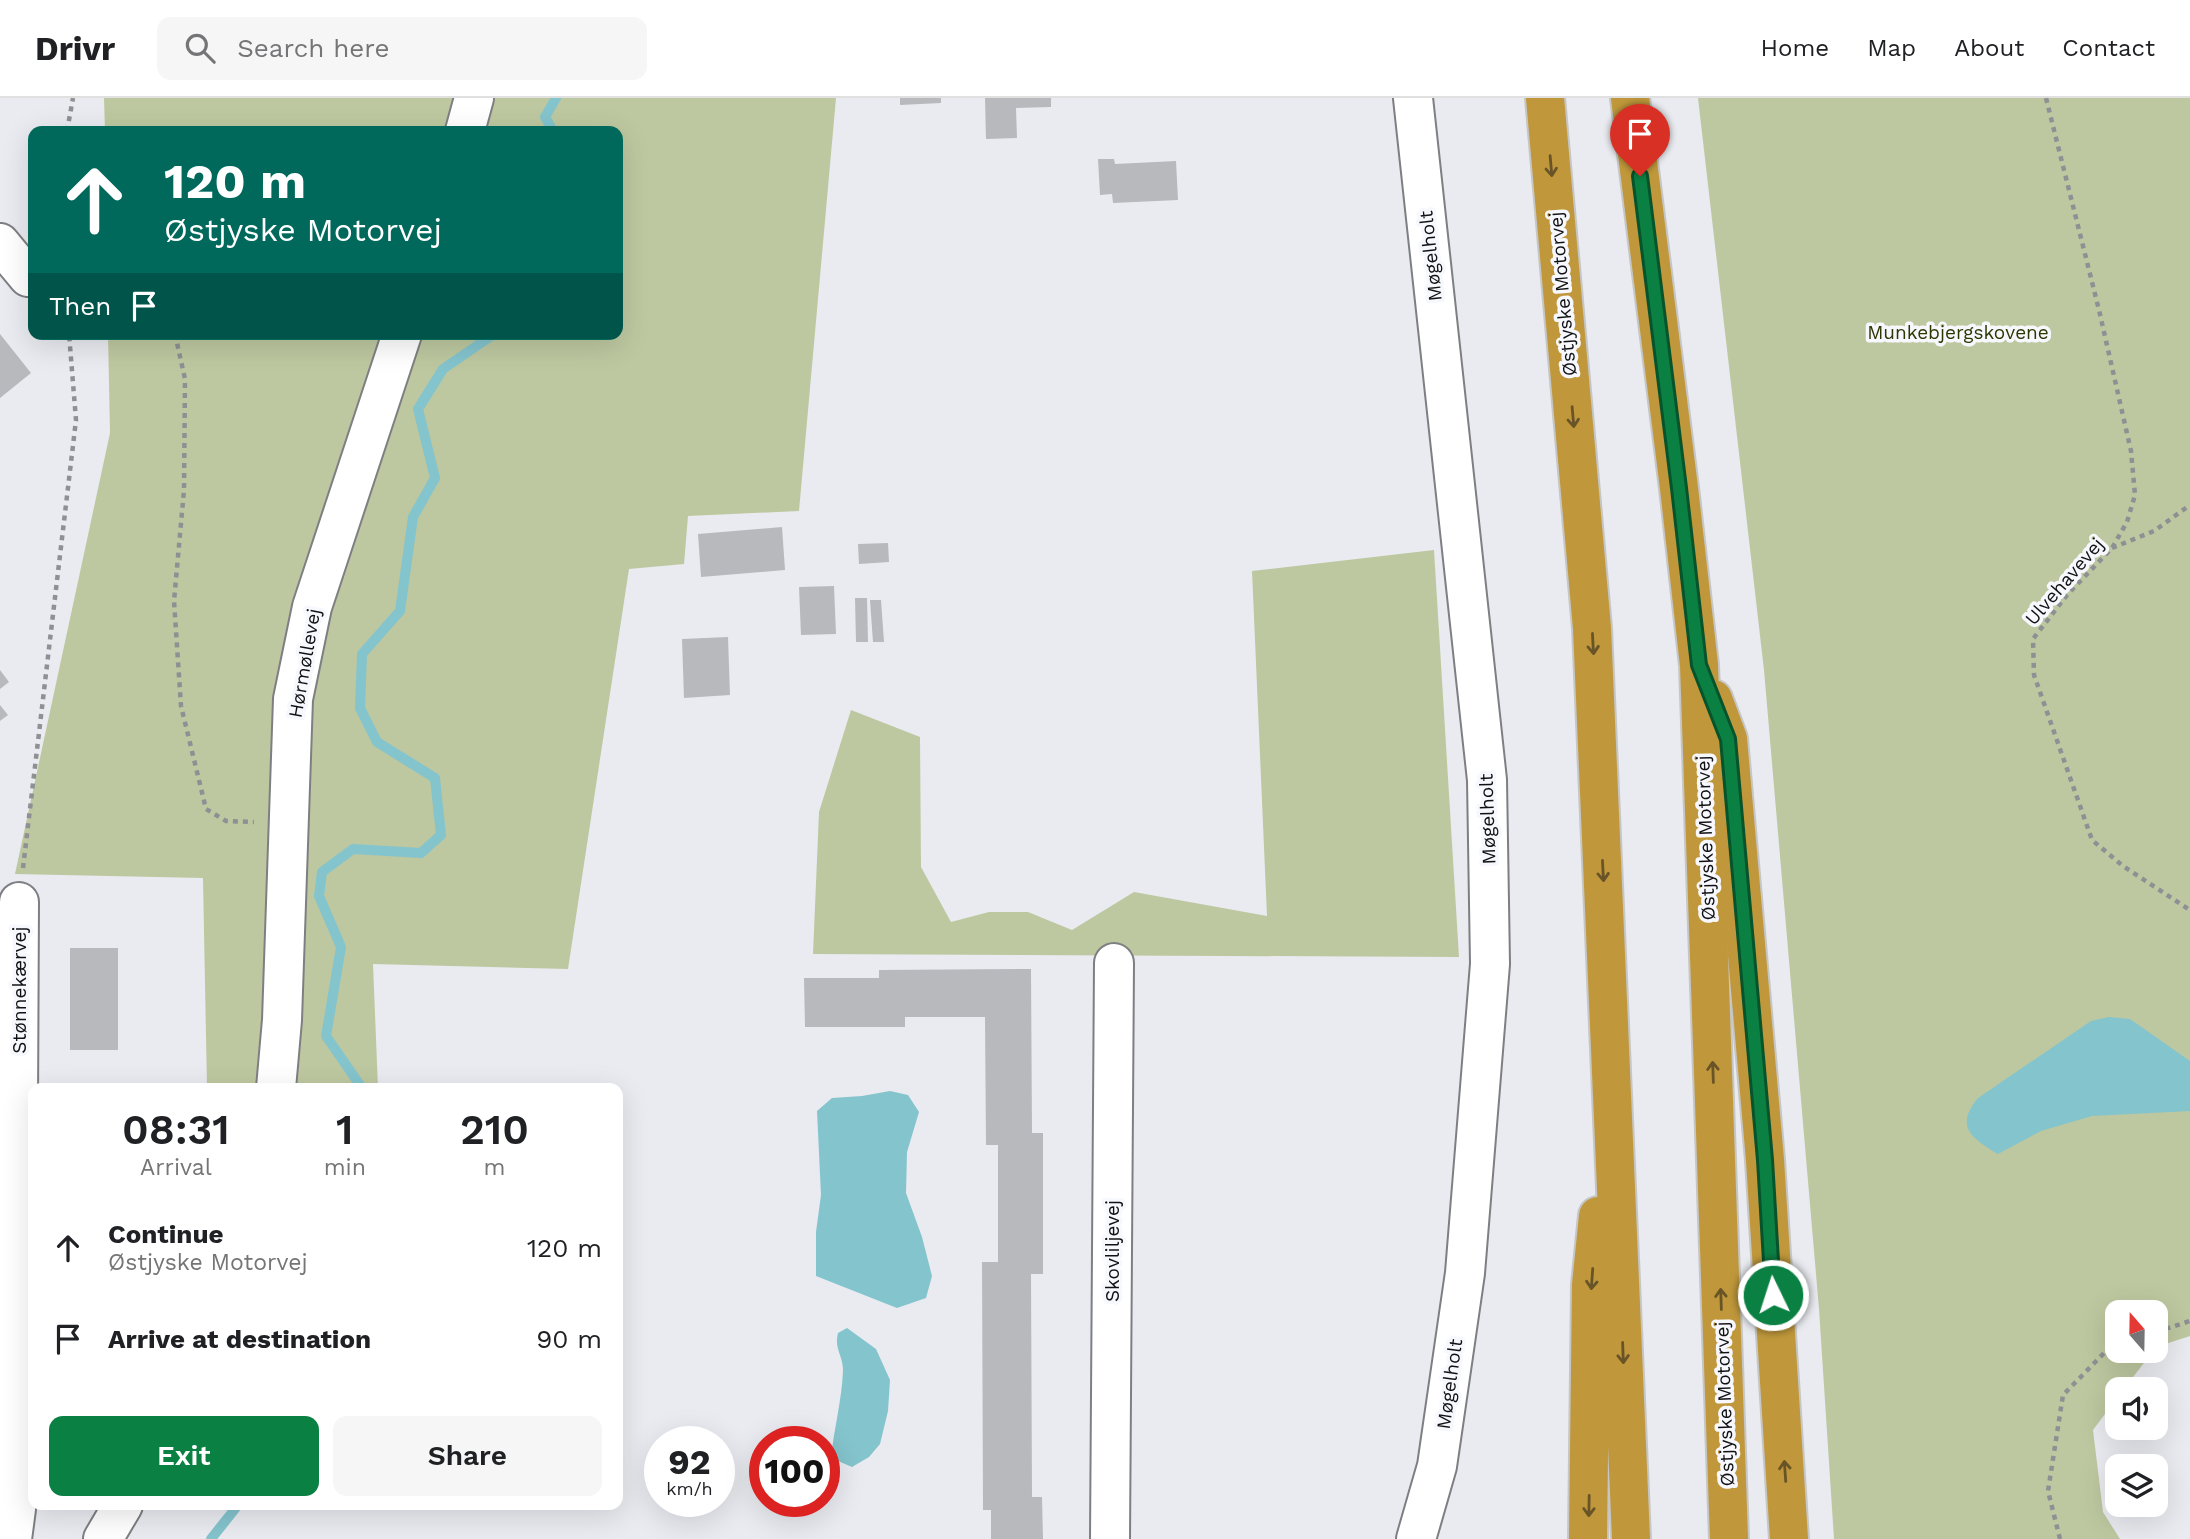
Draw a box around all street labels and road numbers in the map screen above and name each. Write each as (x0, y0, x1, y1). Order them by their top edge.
street label: Møgelholt (1414, 210, 1447, 302)
street label: Østjyske Motorvej (1544, 211, 1581, 377)
street label: Ulvehavevej (2020, 533, 2109, 630)
street label: Hørmøllevej (284, 607, 325, 720)
street label: Østjyske Motorvej (1691, 755, 1720, 921)
street label: Møgelholt (1474, 773, 1501, 865)
street label: Stønnekærvej (8, 926, 31, 1054)
street label: Skovliljevej (1101, 1200, 1124, 1302)
street label: Østjyske Motorvej (1710, 1321, 1739, 1487)
street label: Møgelholt (1432, 1337, 1467, 1431)

